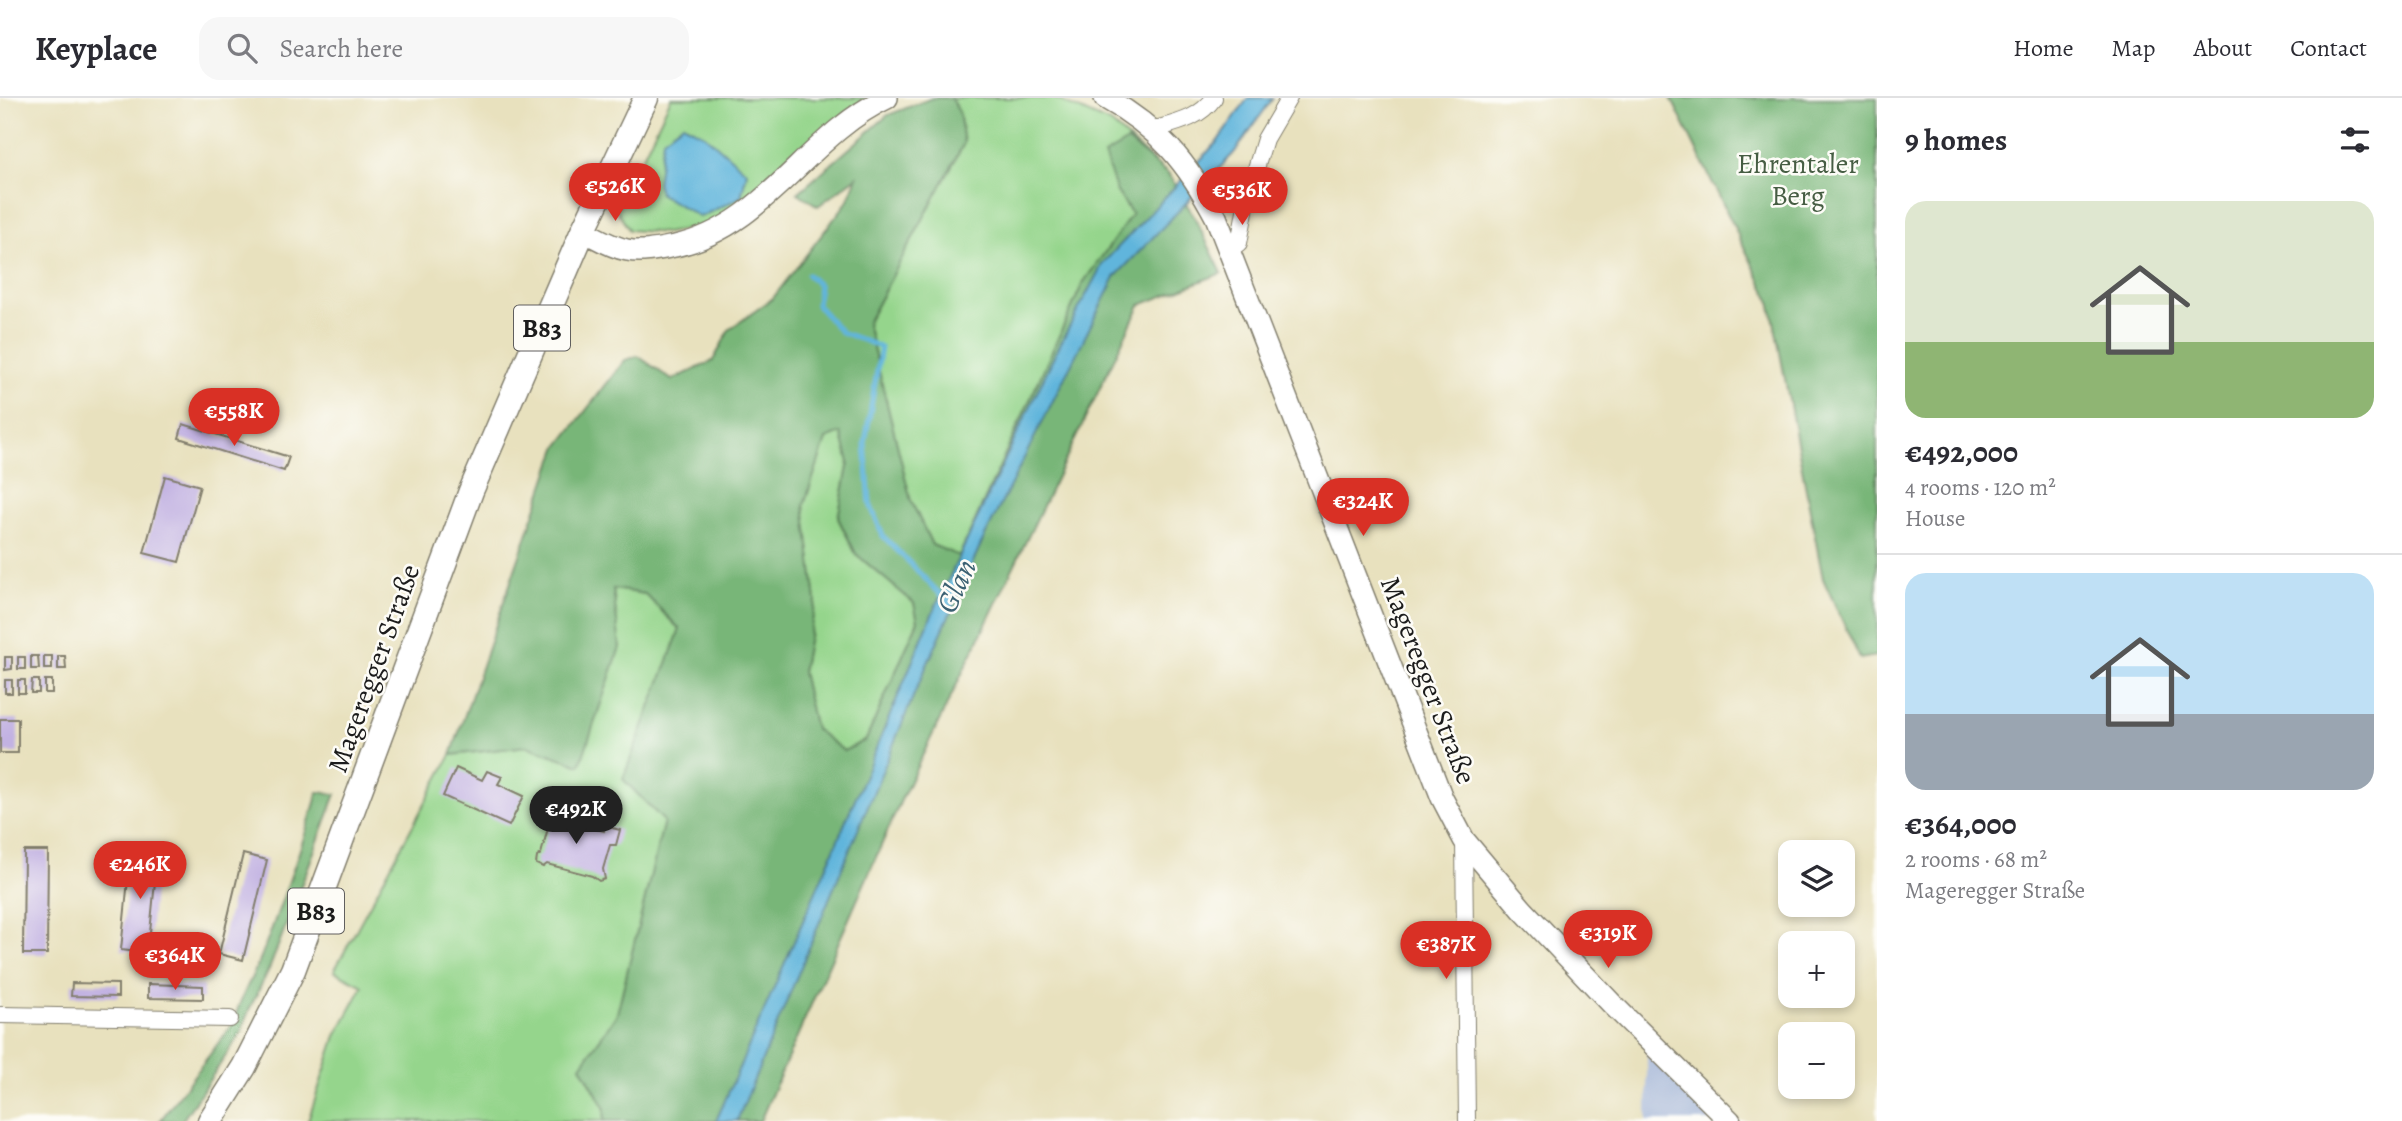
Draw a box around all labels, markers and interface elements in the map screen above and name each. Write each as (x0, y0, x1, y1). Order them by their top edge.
search box (199, 17, 689, 80)
text: Keyplace (35, 26, 157, 71)
icon: search (223, 29, 261, 67)
text: Search here (279, 31, 403, 66)
text: Home (2013, 32, 2074, 64)
text: Map (2112, 32, 2156, 64)
text: About (2194, 32, 2252, 64)
text: Contact (2290, 32, 2367, 64)
text: 9 homes (1905, 120, 2007, 160)
icon: filters (2336, 121, 2374, 159)
park label: Ehrentaler Berg (1737, 145, 1859, 215)
pin: €526K (566, 164, 664, 223)
pin: €536K (1193, 167, 1291, 227)
text: €526K (585, 170, 645, 201)
text: €536K (1213, 174, 1271, 205)
icon: home (2077, 247, 2203, 373)
road number: B83 (514, 305, 570, 350)
pin: €558K (185, 388, 283, 448)
text: €558K (205, 395, 264, 426)
text: €492,000 (1905, 432, 2018, 472)
text: 4 rooms · 120 m² (1905, 472, 2056, 503)
pin: €324K (1314, 478, 1412, 538)
text: €324K (1333, 485, 1393, 516)
text: House (1905, 503, 1965, 534)
water label: Glan (926, 553, 986, 619)
street label: Mageregger Straße (319, 559, 429, 778)
street label: Mageregger Straße (1371, 571, 1485, 790)
icon: home (2077, 619, 2203, 745)
pin: €492K (527, 786, 625, 846)
text: €492K (546, 793, 606, 824)
text: €364,000 (1905, 804, 2017, 844)
map controls (1778, 840, 1855, 1099)
button: layers (1778, 840, 1855, 917)
pin: €246K (91, 842, 189, 901)
text: 2 rooms · 68 m² (1905, 844, 2047, 875)
text: €246K (110, 848, 170, 879)
text: Mageregger Straße (1905, 875, 2085, 906)
road number: B83 (288, 888, 344, 933)
pin: €319K (1559, 910, 1657, 970)
text: €319K (1579, 917, 1637, 948)
pin: €387K (1397, 922, 1495, 981)
text: €387K (1416, 928, 1476, 959)
button: + (1778, 931, 1855, 1008)
pin: €364K (126, 932, 224, 992)
text: €364K (145, 939, 205, 970)
button: − (1778, 1022, 1855, 1099)

